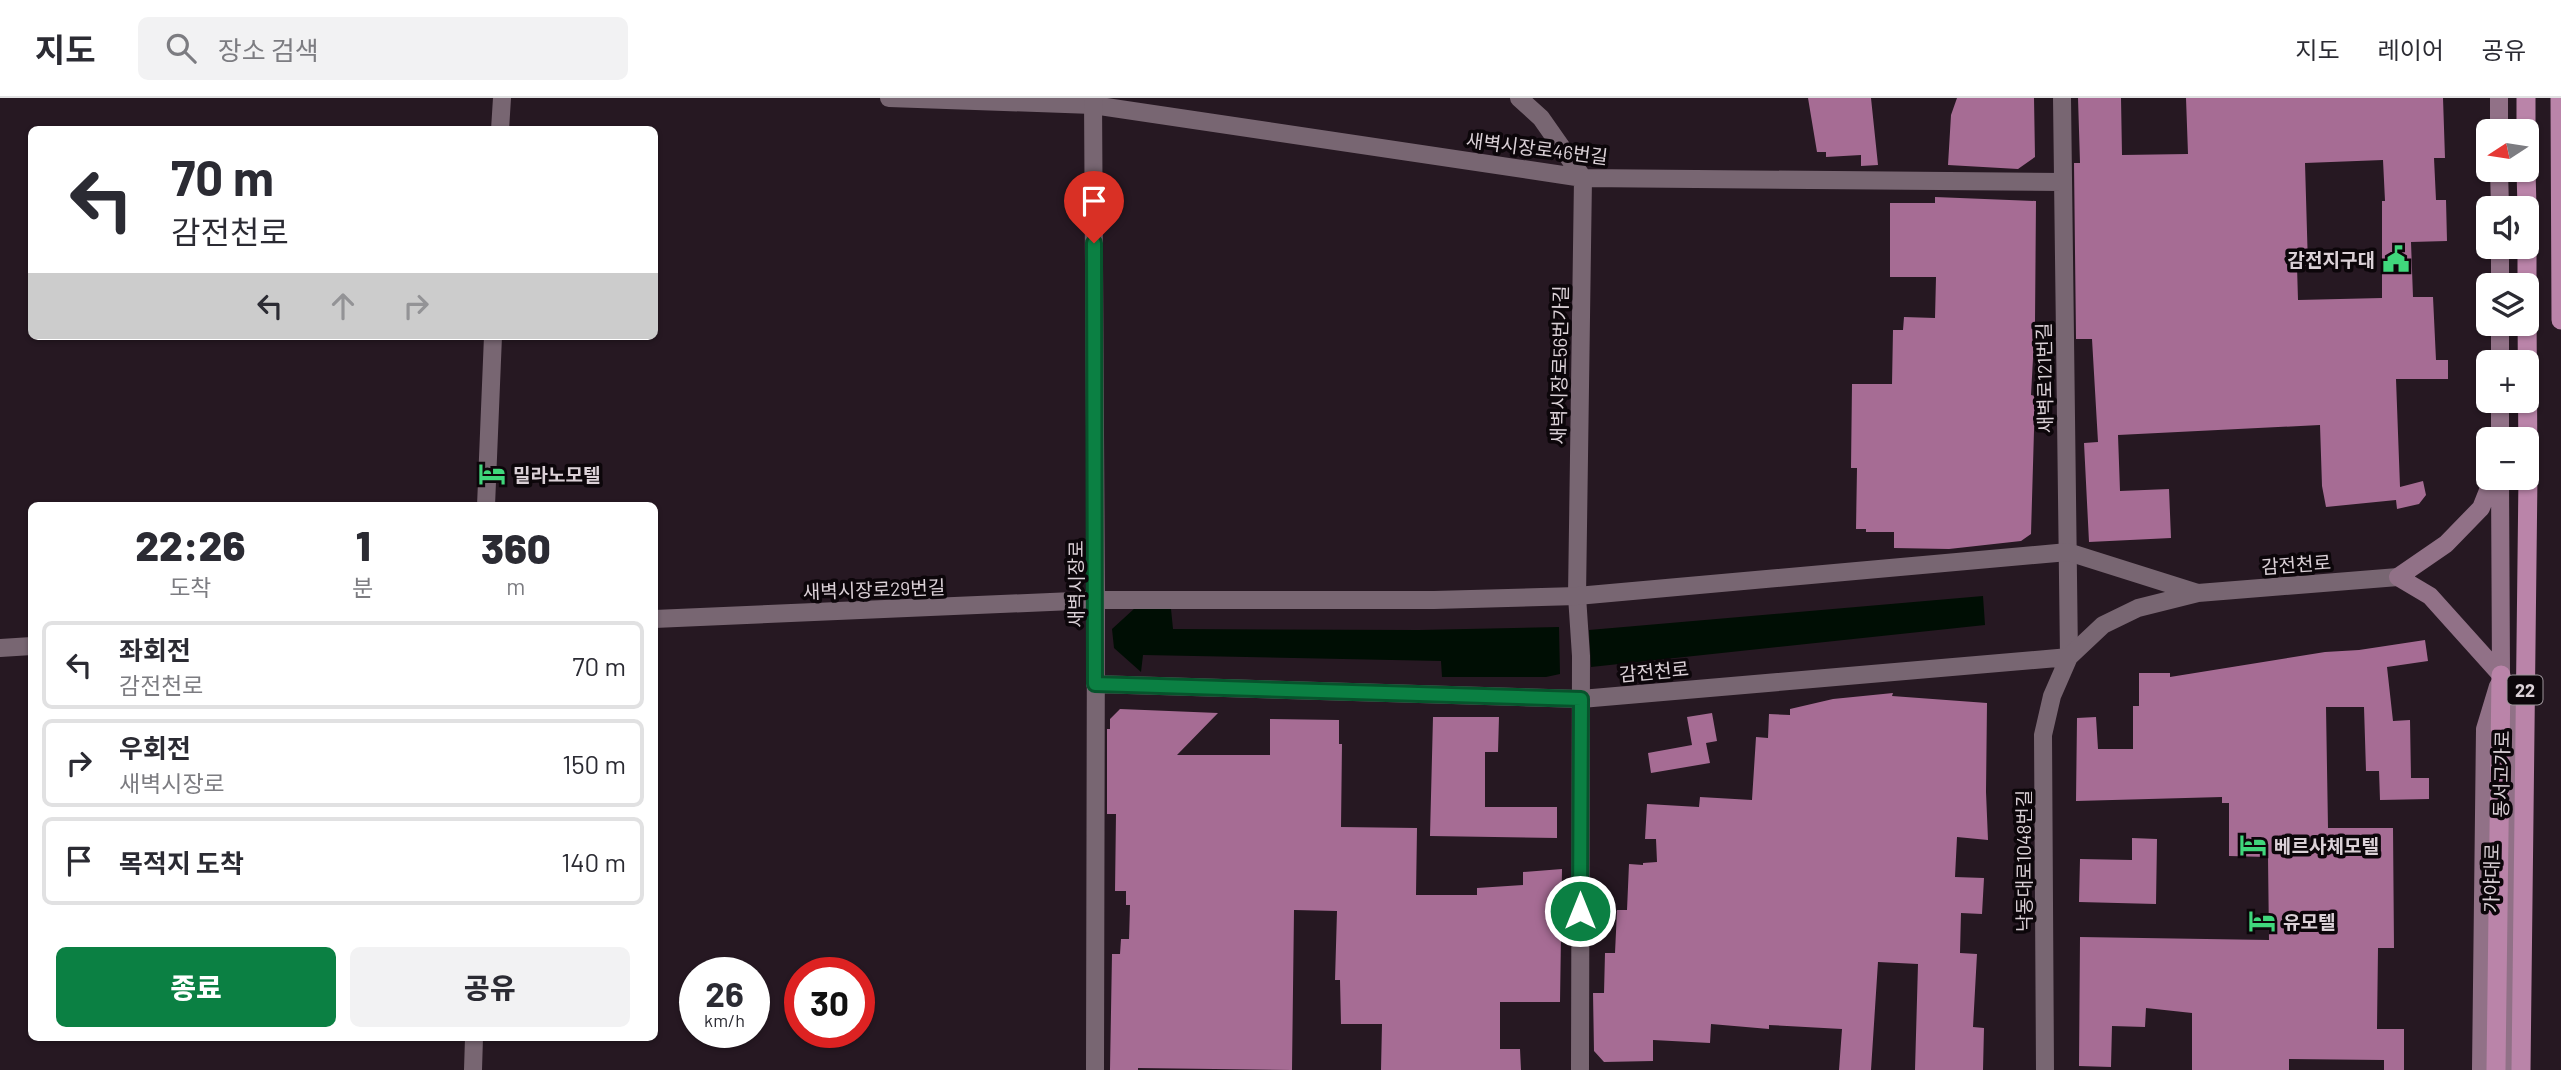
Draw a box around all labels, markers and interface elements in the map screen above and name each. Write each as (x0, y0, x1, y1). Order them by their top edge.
search box (138, 17, 628, 80)
text: 지도 (35, 29, 96, 69)
icon: search (162, 29, 200, 67)
text: 장소 검색 (218, 34, 319, 65)
text: 지도 (2295, 35, 2340, 64)
text: 레이어 (2378, 35, 2444, 64)
text: 공유 (2482, 35, 2526, 64)
north arrow (2476, 119, 2539, 182)
map controls (2476, 119, 2539, 490)
street label: 새벽시장로46번길 (1465, 128, 1609, 168)
text: 70 m (171, 147, 274, 206)
icon: left (56, 154, 147, 245)
pin (1064, 171, 1124, 243)
icon: arrive (1075, 182, 1113, 220)
button: sound (2476, 196, 2539, 259)
text: 감전천로 (171, 212, 289, 250)
public building icon: 감전지구대 (2381, 244, 2411, 274)
place label: 감전지구대 (2288, 248, 2375, 271)
button: layers (2476, 273, 2539, 336)
street label: 새벽시장로56번가길 (1546, 285, 1572, 445)
icon: left (251, 287, 289, 325)
icon: ahead (324, 287, 362, 325)
icon: right (397, 287, 435, 325)
street label: 새벽로121번길 (2032, 322, 2056, 434)
button: + (2476, 350, 2539, 413)
button: − (2476, 427, 2539, 490)
hotel icon: 밀라노모텔 (477, 459, 507, 489)
place label: 밀라노모텔 (513, 463, 600, 486)
text: 22:26 (135, 519, 245, 569)
text: 1 (356, 519, 371, 569)
text: 360 (481, 522, 551, 572)
street label: 새벽시장로 (1064, 540, 1087, 628)
street label: 감전천로 (2260, 550, 2332, 578)
text: m (506, 572, 525, 600)
text: 도착 (169, 573, 211, 601)
text: 분 (353, 573, 374, 601)
street label: 새벽시장로29번길 (802, 575, 946, 603)
text: 좌회전 (119, 634, 191, 665)
icon: left (60, 646, 98, 684)
text: 70 m (572, 650, 626, 681)
street label: 감전천로 (1618, 656, 1690, 686)
text: 감전천로 (119, 671, 204, 699)
road number: 22 (2508, 676, 2542, 704)
street label: 동서고가로 (2489, 730, 2513, 818)
text: 우회전 (119, 732, 191, 763)
icon: right (60, 744, 98, 782)
text: 150 m (562, 748, 626, 779)
text: 새벽시장로 (119, 769, 225, 797)
street label: 낙동대로1048번길 (2012, 790, 2035, 932)
hotel icon: 베르사체모텔 (2238, 830, 2268, 860)
place label: 베르사체모텔 (2274, 834, 2379, 857)
icon: arrive (60, 842, 98, 880)
street label: 가야대로 (2479, 843, 2503, 913)
text: 140 m (561, 846, 626, 877)
text: 목적지 도착 (119, 847, 244, 878)
position arrow (1543, 874, 1617, 948)
hotel icon: 유모텔 (2247, 906, 2277, 936)
place label: 유모텔 (2283, 910, 2335, 933)
button: 종료 (56, 947, 336, 1027)
button: 공유 (350, 947, 630, 1027)
speed limit sign: 30 (784, 957, 875, 1048)
text: 26 (705, 972, 744, 1014)
text: km/h (704, 1009, 745, 1031)

